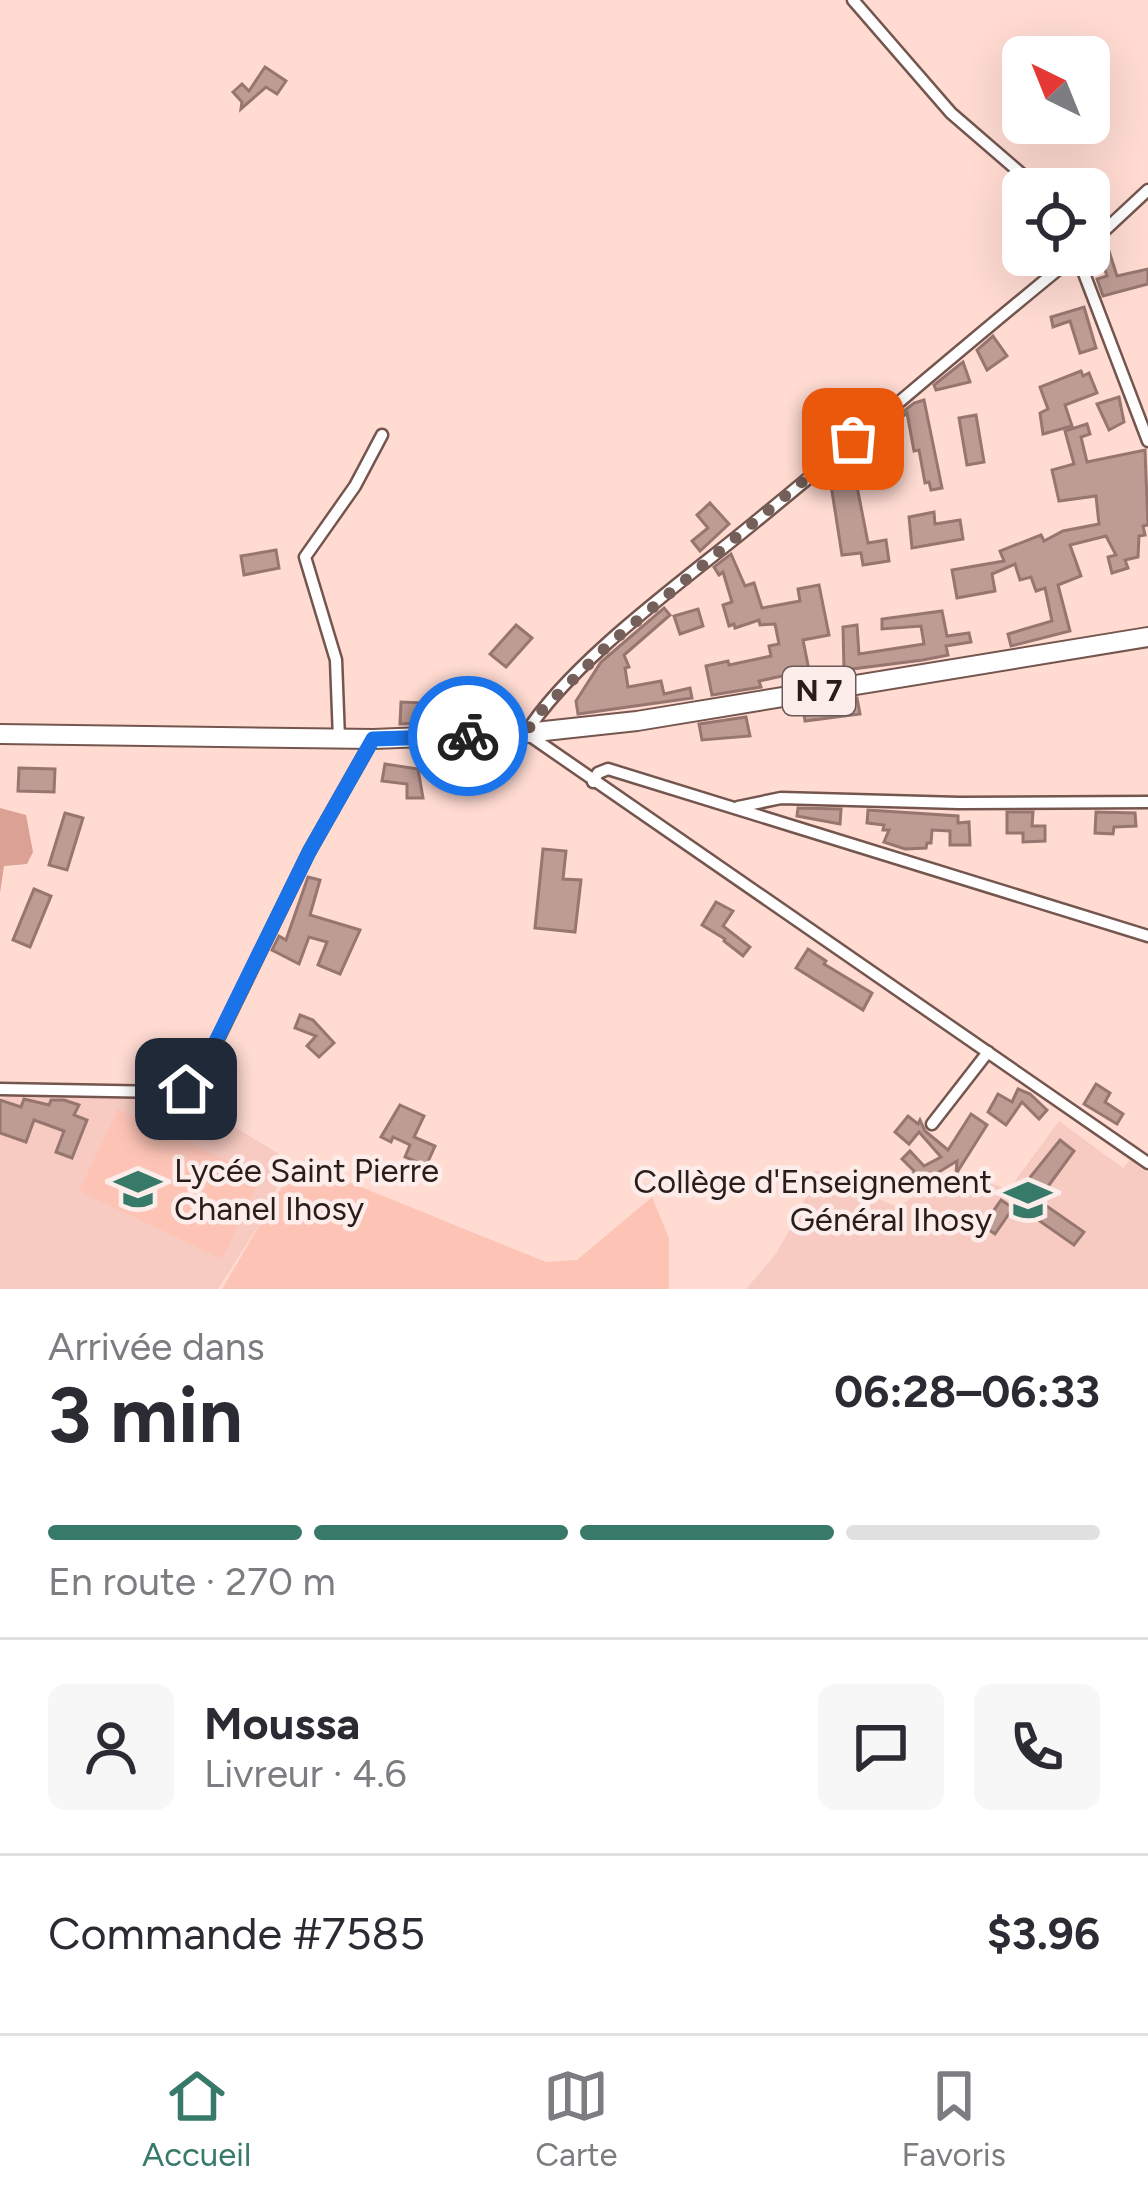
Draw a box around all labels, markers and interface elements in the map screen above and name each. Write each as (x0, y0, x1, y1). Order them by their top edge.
north arrow (1002, 36, 1110, 144)
map controls (1002, 36, 1110, 276)
button: locate (1002, 168, 1110, 276)
pin (802, 388, 904, 490)
icon: bag (820, 406, 886, 472)
road number: N 7 (783, 667, 855, 715)
courier (408, 676, 528, 796)
icon: bike (435, 703, 501, 769)
pin (135, 1038, 237, 1140)
icon: home (153, 1056, 219, 1122)
place label: Lycée Saint Pierre Chanel Ihosy (174, 1151, 439, 1228)
place label: Collège d'Enseignement Général Ihosy (633, 1162, 993, 1239)
school or university icon: Lycée Saint Pierre Chanel Ihosy (113, 1164, 163, 1214)
school or university icon: Collège d'Enseignement Général Ihosy (1003, 1175, 1053, 1225)
text: Arrivée dans (48, 1323, 265, 1370)
text: 06:28–06:33 (834, 1364, 1100, 1418)
text: 3 min (48, 1368, 243, 1462)
text: En route · 270 m (48, 1558, 336, 1605)
button: person (48, 1684, 174, 1810)
button: chat (818, 1684, 944, 1810)
button: phone (974, 1684, 1100, 1810)
text: Moussa (204, 1696, 360, 1750)
text: Livreur · 4.6 (204, 1750, 407, 1797)
text: Commande #7585 (48, 1906, 425, 1960)
text: $3.96 (987, 1906, 1100, 1960)
tab: Accueil (142, 2063, 251, 2174)
tab: Carte (535, 2063, 617, 2174)
tab: Favoris (902, 2063, 1006, 2174)

